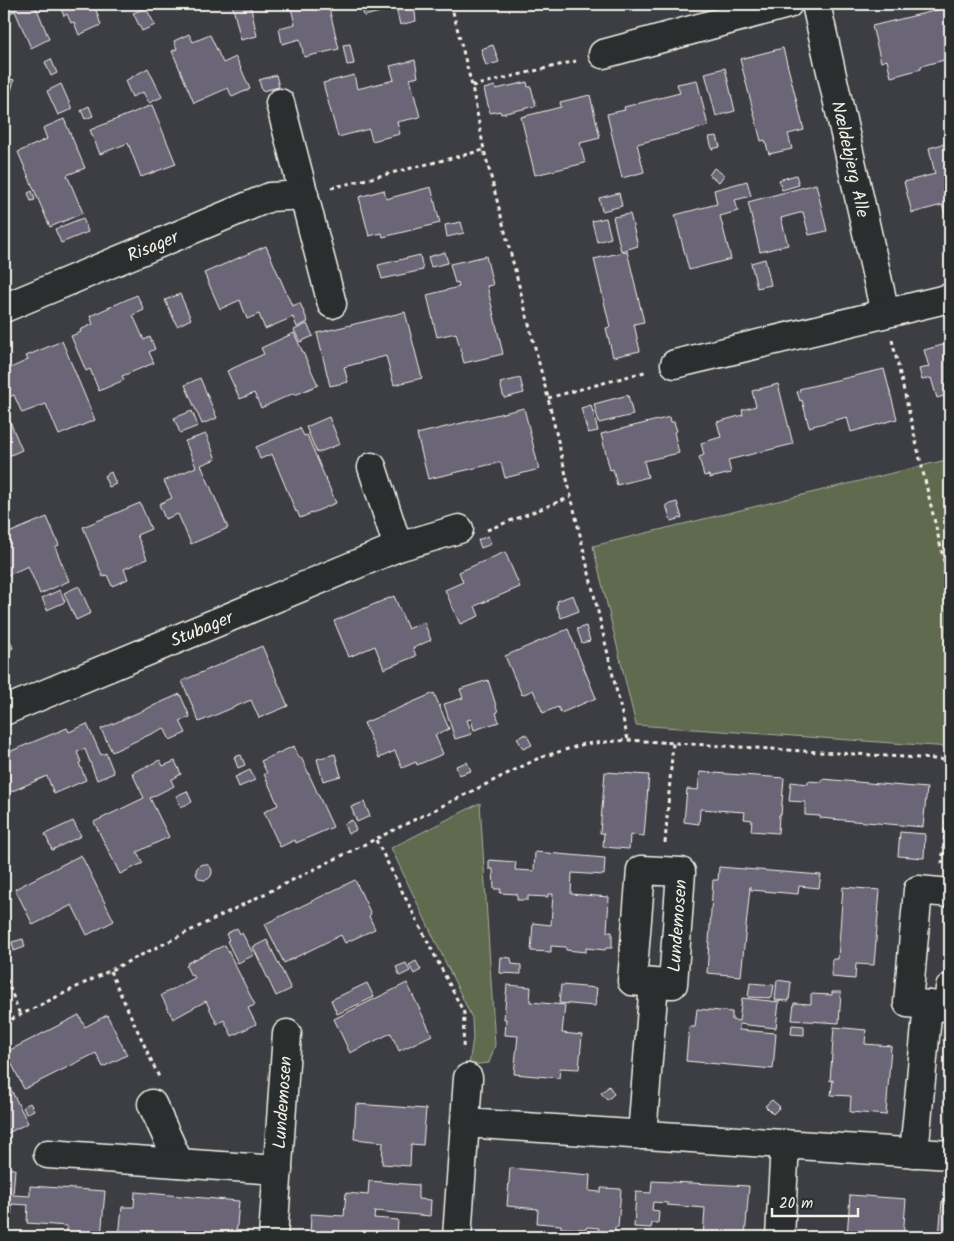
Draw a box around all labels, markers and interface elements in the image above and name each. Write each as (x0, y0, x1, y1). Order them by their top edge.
street label: Nældebjerg Alle (822, 98, 876, 221)
street label: Risager (123, 223, 184, 271)
street label: Stubager (166, 604, 239, 656)
street label: Lundemosen (661, 878, 696, 973)
street label: Lundemosen (266, 1055, 301, 1150)
scale bar (772, 1186, 858, 1218)
text: 20 m (779, 1192, 813, 1216)

